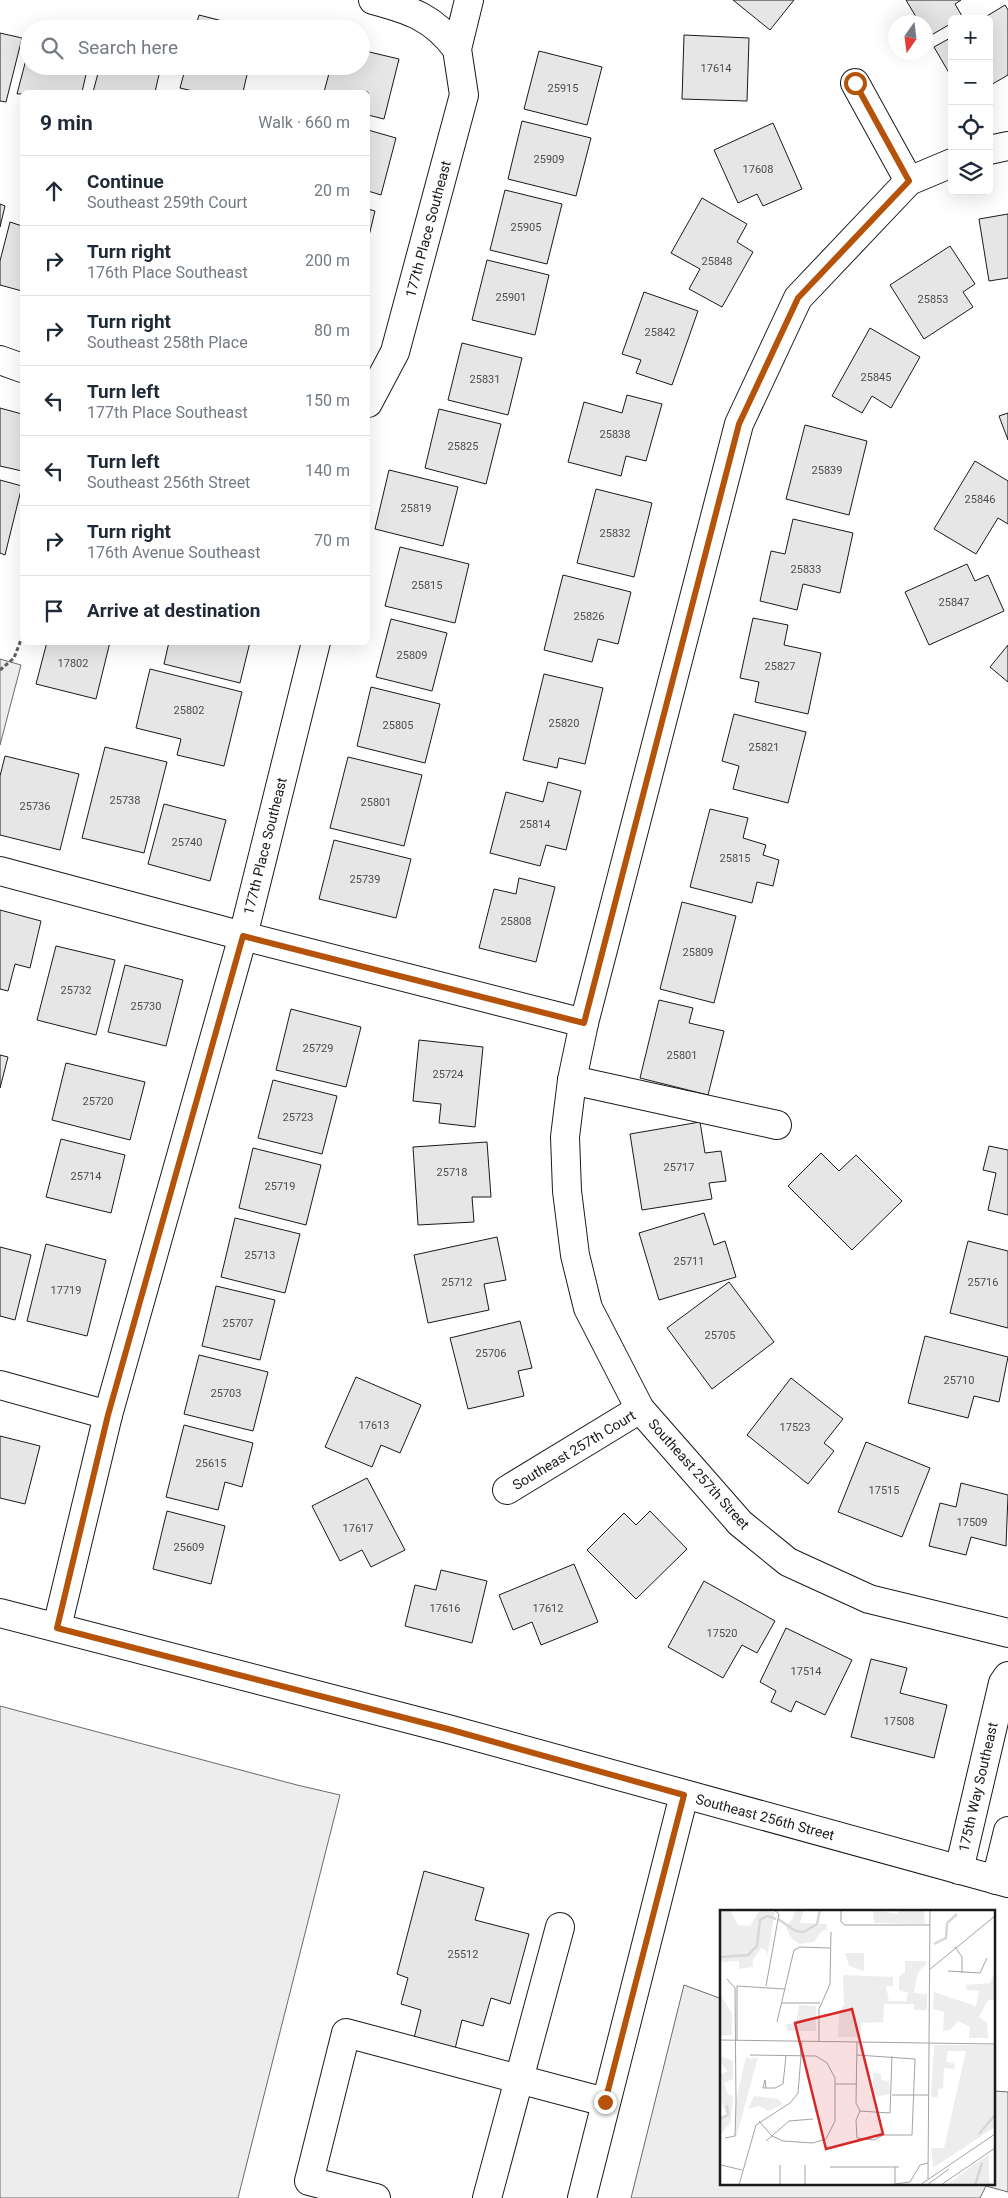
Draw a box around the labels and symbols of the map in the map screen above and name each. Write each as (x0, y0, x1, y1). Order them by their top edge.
north arrow (888, 15, 933, 60)
house number: 17614 (701, 62, 731, 75)
route start (844, 72, 867, 95)
house number: 25915 (548, 82, 578, 95)
house number: 25909 (534, 153, 564, 166)
street label: 177th Place Southeast (402, 159, 454, 299)
house number: 17608 (743, 163, 773, 176)
house number: 25905 (511, 221, 541, 234)
house number: 25848 (702, 255, 732, 268)
house number: 25901 (496, 291, 526, 304)
house number: 25853 (918, 293, 948, 306)
house number: 25842 (645, 326, 675, 339)
house number: 25845 (861, 371, 891, 384)
house number: 25831 (470, 373, 500, 386)
house number: 25838 (600, 428, 630, 441)
house number: 25825 (448, 440, 478, 453)
house number: 25839 (812, 464, 842, 477)
house number: 25846 (965, 493, 995, 506)
house number: 25819 (401, 502, 431, 515)
house number: 25832 (600, 527, 630, 540)
house number: 25833 (791, 563, 821, 576)
house number: 25815 (412, 579, 442, 592)
house number: 25847 (939, 596, 969, 609)
house number: 25826 (574, 610, 604, 623)
house number: 25809 (397, 649, 427, 662)
house number: 17802 (58, 657, 88, 670)
house number: 25827 (765, 660, 795, 673)
house number: 25802 (174, 704, 204, 717)
house number: 25820 (549, 717, 579, 730)
house number: 25805 (383, 719, 413, 732)
house number: 25821 (749, 741, 779, 754)
street label: 177th Place Southeast (240, 775, 290, 916)
house number: 25738 (110, 794, 140, 807)
house number: 25801 (361, 796, 391, 809)
house number: 25736 (20, 800, 50, 813)
house number: 25814 (520, 818, 550, 831)
house number: 25740 (172, 836, 202, 849)
house number: 25815 (720, 852, 750, 865)
house number: 25739 (350, 873, 380, 886)
house number: 25808 (501, 915, 531, 928)
house number: 25809 (683, 946, 713, 959)
house number: 25732 (61, 984, 91, 997)
house number: 25730 (131, 1000, 161, 1013)
house number: 25729 (303, 1042, 333, 1055)
house number: 25801 (667, 1049, 697, 1062)
house number: 25724 (433, 1068, 463, 1081)
house number: 25720 (83, 1095, 113, 1108)
house number: 25723 (283, 1111, 313, 1124)
house number: 25717 (664, 1161, 694, 1174)
house number: 25718 (437, 1166, 467, 1179)
house number: 25714 (71, 1170, 101, 1183)
house number: 25719 (265, 1180, 295, 1193)
house number: 25713 (245, 1249, 275, 1262)
house number: 25711 (674, 1255, 704, 1268)
house number: 25712 (442, 1276, 472, 1289)
house number: 25716 (968, 1276, 998, 1289)
house number: 17719 (51, 1284, 81, 1297)
house number: 25707 (223, 1317, 253, 1330)
house number: 25705 (705, 1329, 735, 1342)
house number: 25706 (476, 1347, 506, 1360)
house number: 25710 (944, 1374, 974, 1387)
house number: 25703 (211, 1387, 241, 1400)
street label: Southeast 257th Court (510, 1407, 639, 1493)
street label: Southeast 257th Street (645, 1416, 753, 1533)
house number: 17613 (359, 1419, 389, 1432)
house number: 17523 (780, 1421, 810, 1434)
house number: 25615 (196, 1457, 226, 1470)
house number: 17515 (869, 1484, 899, 1497)
house number: 17509 (957, 1516, 987, 1529)
house number: 17617 (343, 1522, 373, 1535)
house number: 25609 (174, 1541, 204, 1554)
house number: 17616 (430, 1602, 460, 1615)
house number: 17612 (533, 1602, 563, 1615)
house number: 17520 (707, 1627, 737, 1640)
house number: 17514 (791, 1665, 821, 1678)
house number: 17508 (884, 1715, 914, 1728)
street label: 175th Way Southeast (955, 1720, 1001, 1853)
street label: Southeast 256th Street (694, 1791, 836, 1843)
inset map (720, 1910, 996, 2186)
house number: 25512 (448, 1948, 478, 1961)
route end (594, 2091, 617, 2114)

